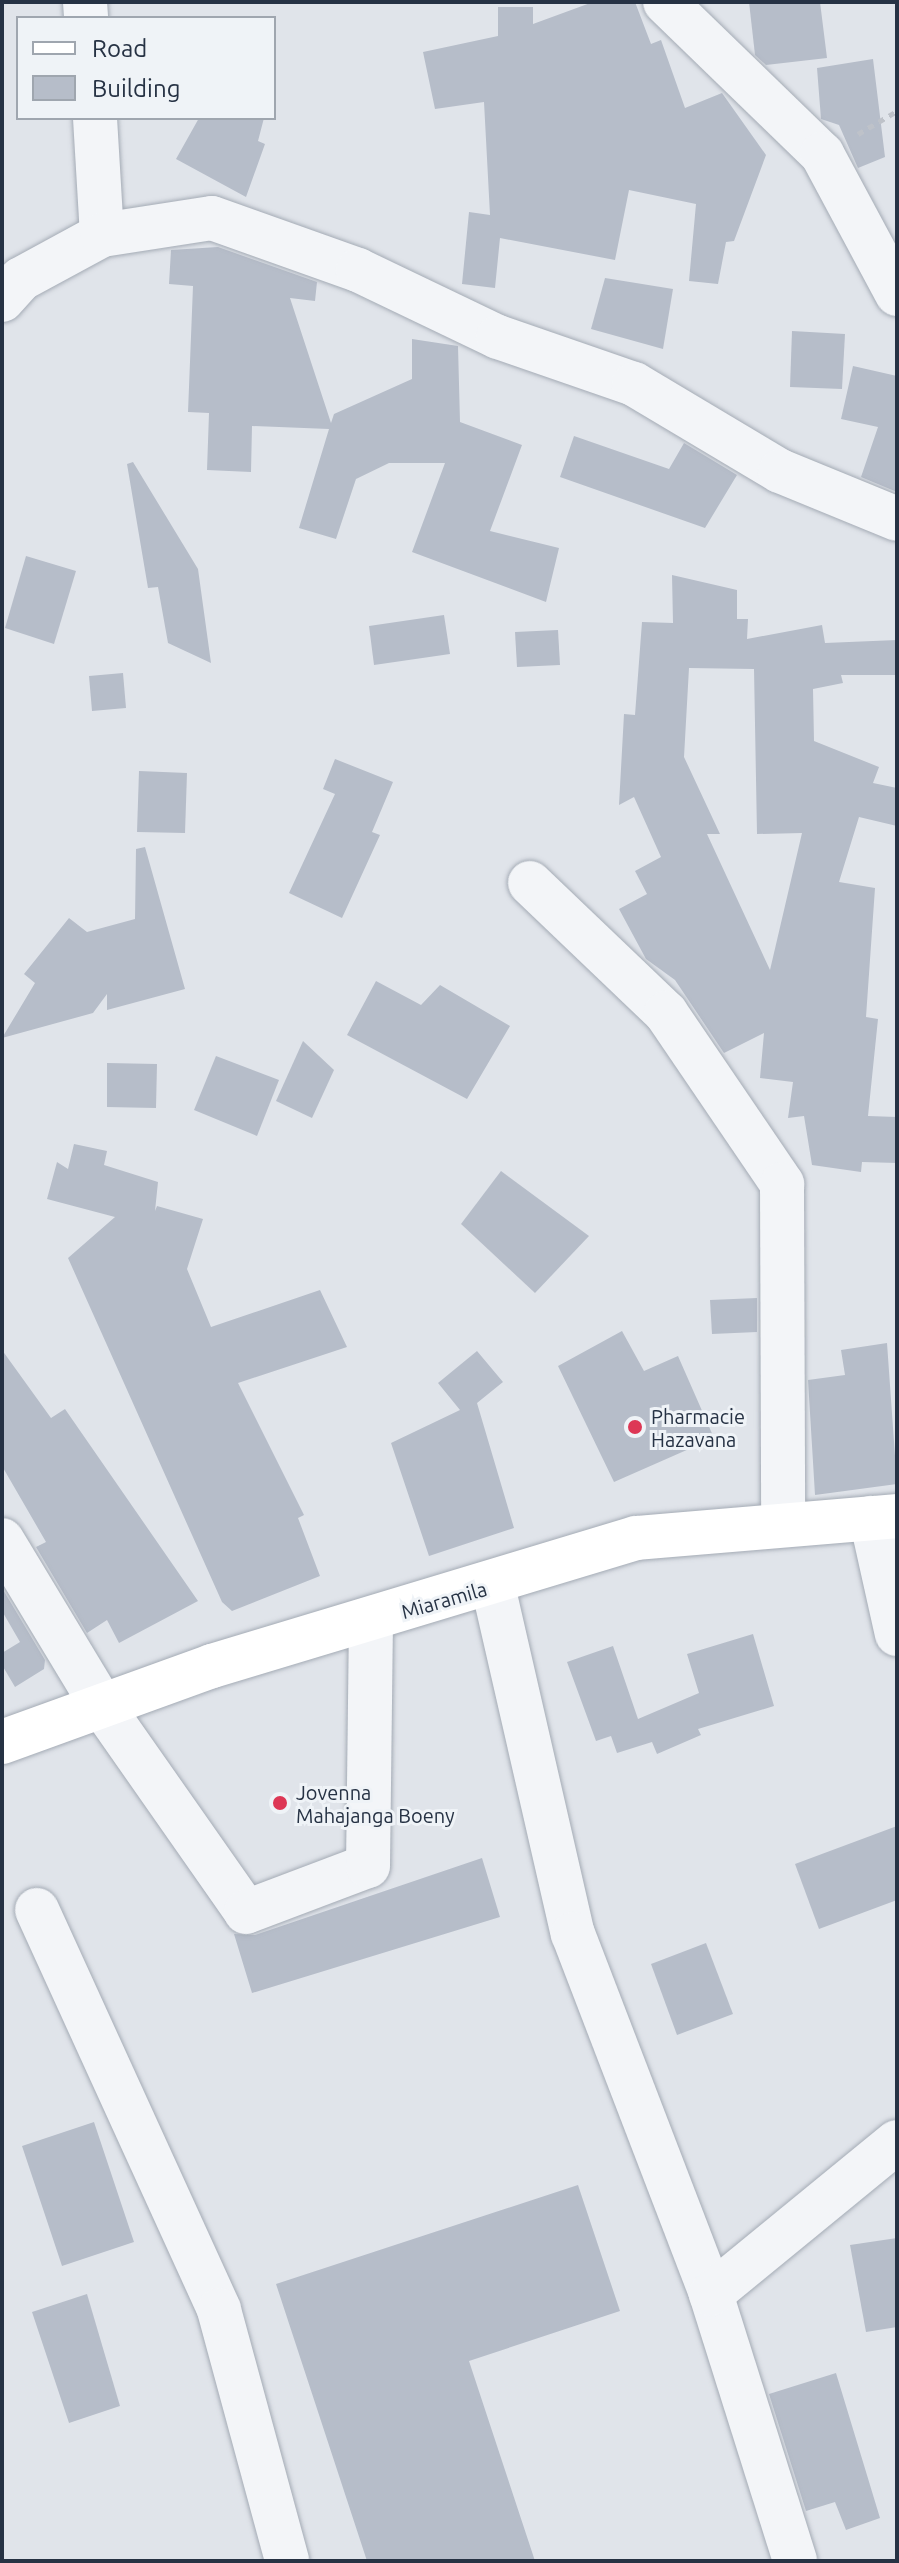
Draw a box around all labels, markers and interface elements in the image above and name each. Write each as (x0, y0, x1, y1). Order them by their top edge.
legend (16, 16, 276, 120)
text: Road (92, 35, 147, 62)
text: Building (92, 75, 180, 102)
place label: Pharmacie Hazavana (651, 1404, 745, 1451)
marker: Pharmacie Hazavana (626, 1418, 644, 1436)
street label: Miaramila (398, 1576, 490, 1624)
place label: Jovenna Mahajanga Boeny (296, 1780, 455, 1827)
marker: Jovenna Mahajanga Boeny (271, 1794, 289, 1812)

